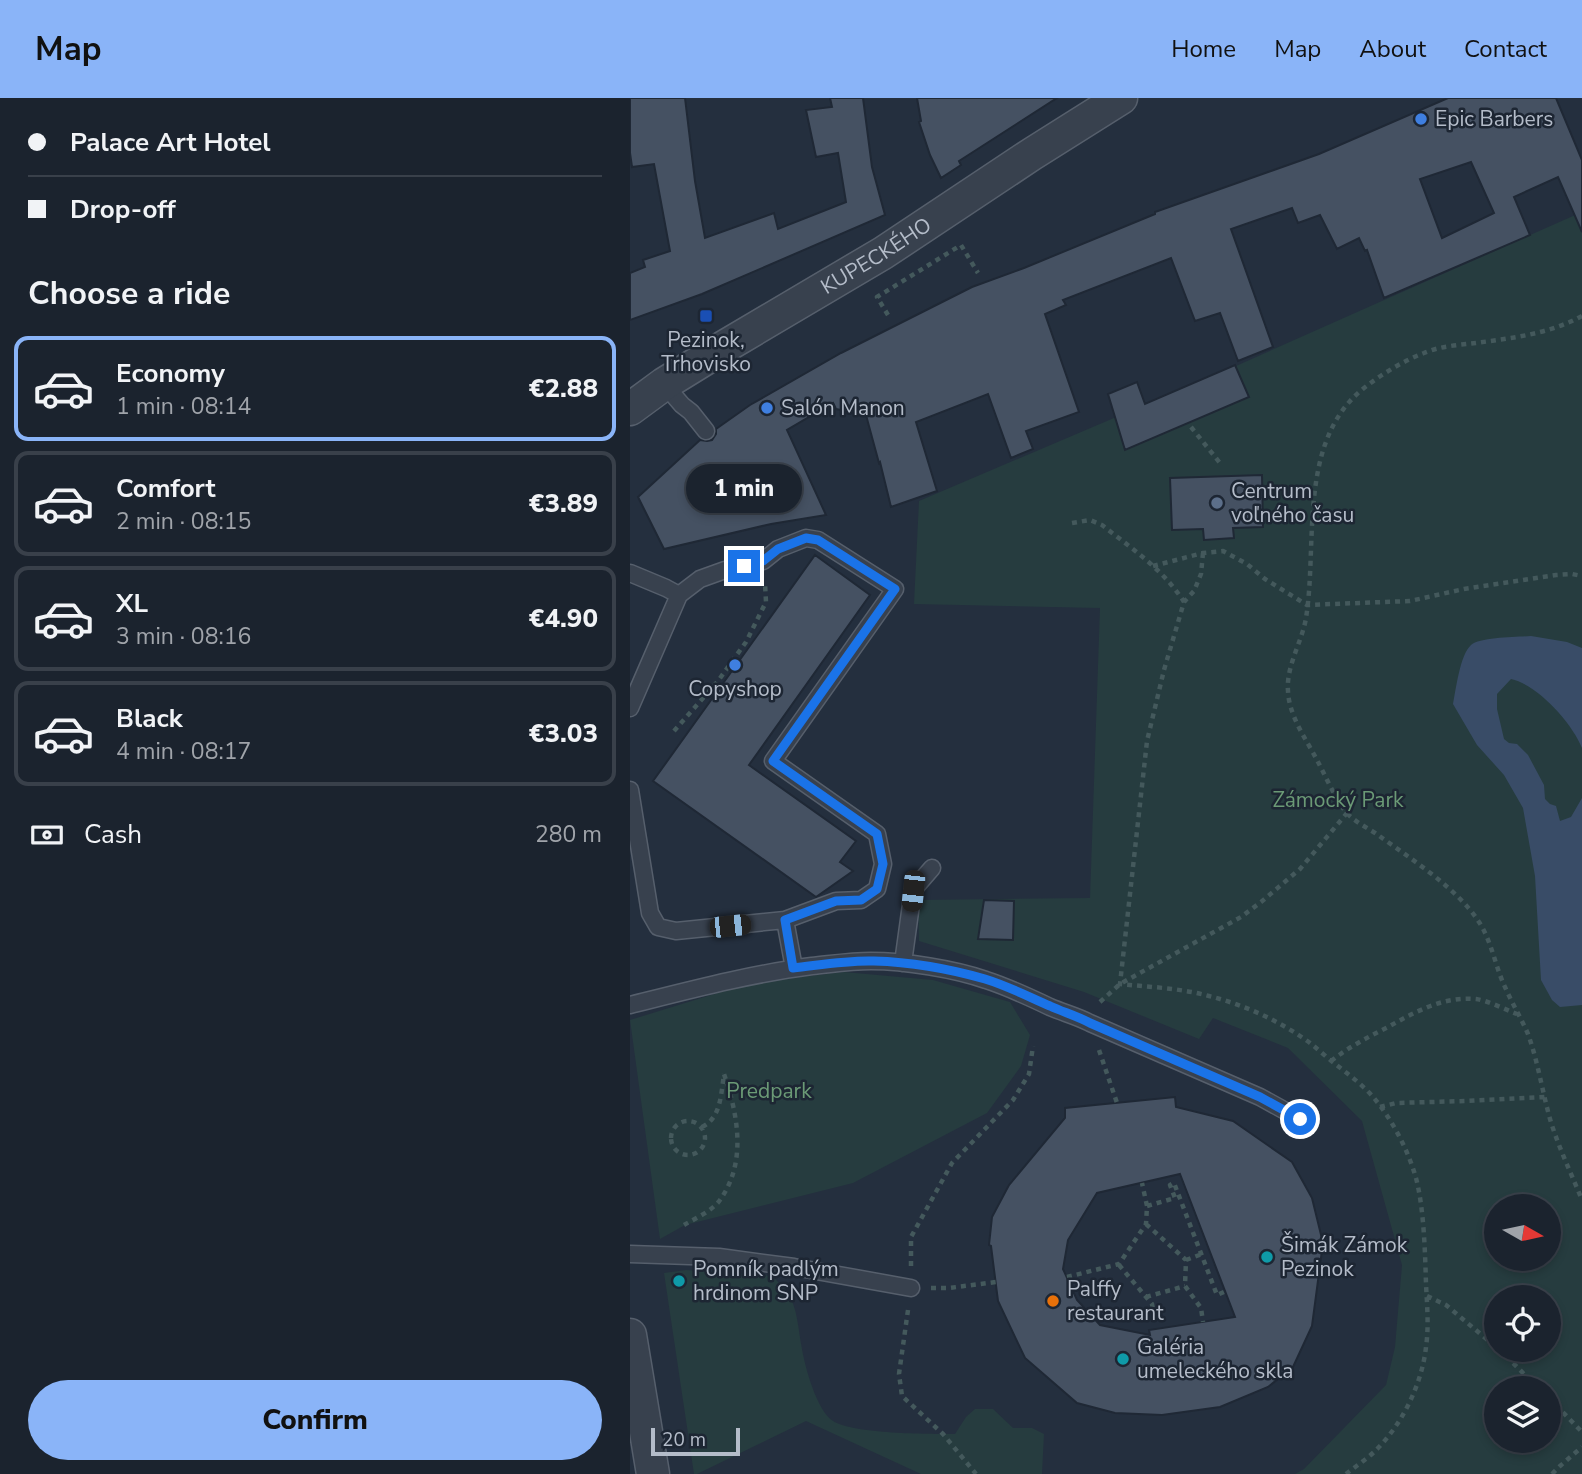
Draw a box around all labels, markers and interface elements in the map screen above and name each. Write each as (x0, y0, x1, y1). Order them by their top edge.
text: Map (35, 27, 102, 72)
text: Home (1171, 33, 1236, 65)
text: Map (1274, 33, 1321, 65)
text: About (1359, 33, 1426, 65)
text: Contact (1464, 33, 1547, 65)
place label: Epic Barbers (1435, 105, 1553, 133)
marker: Epic Barbers (1413, 111, 1429, 127)
text: Palace Art Hotel (70, 125, 271, 160)
text: Drop-off (70, 192, 176, 227)
street label: KUPECKÉHO (816, 211, 937, 301)
text: Choose a ride (28, 272, 230, 315)
marker: Pezinok, Trhovisko (698, 308, 714, 324)
place label: Pezinok, Trhovisko (661, 326, 751, 378)
text: Economy (116, 356, 225, 391)
icon: car (32, 357, 95, 420)
text: €2.88 (529, 371, 598, 406)
text: 1 min · 08:14 (116, 391, 251, 422)
place label: Salón Manon (781, 394, 905, 422)
marker: Salón Manon (759, 400, 775, 416)
callout: 1 min (686, 464, 802, 514)
text: Comfort (116, 471, 216, 506)
icon: car (32, 472, 95, 535)
text: 1 min (714, 473, 774, 504)
place label: Centrum voľného času (1231, 477, 1354, 529)
text: €3.89 (529, 486, 598, 521)
marker: Centrum voľného času (1209, 495, 1225, 511)
text: 2 min · 08:15 (116, 506, 251, 537)
route end (728, 550, 760, 582)
text: XL (116, 586, 148, 621)
icon: car (32, 587, 95, 650)
text: €4.90 (529, 601, 598, 636)
text: 3 min · 08:16 (116, 621, 251, 652)
marker: Copyshop (727, 657, 743, 673)
place label: Copyshop (688, 675, 782, 703)
text: Black (116, 701, 183, 736)
icon: car (32, 702, 95, 765)
text: €3.03 (529, 716, 598, 751)
text: 4 min · 08:17 (116, 736, 251, 767)
park label: Zámocký Park (1273, 786, 1404, 814)
icon: cash (28, 816, 66, 854)
text: Cash (84, 817, 142, 852)
text: 280 m (535, 819, 602, 850)
car (901, 869, 926, 913)
car (709, 913, 752, 939)
park label: Predpark (726, 1077, 812, 1105)
route start (1284, 1103, 1316, 1135)
north arrow (1484, 1194, 1561, 1270)
map controls (1484, 1194, 1561, 1453)
place label: Šimák Zámok Pezinok (1281, 1231, 1408, 1283)
marker: Šimák Zámok Pezinok (1259, 1249, 1275, 1265)
place label: Pomník padlým hrdinom SNP (693, 1255, 839, 1307)
marker: Pomník padlým hrdinom SNP (671, 1273, 687, 1289)
place label: Palffy restaurant (1067, 1275, 1164, 1327)
button: locate (1484, 1285, 1561, 1362)
marker: Palffy restaurant (1045, 1293, 1061, 1309)
place label: Galéria umeleckého skla (1137, 1333, 1293, 1385)
marker: Galéria umeleckého skla (1115, 1351, 1131, 1367)
button: layers (1484, 1376, 1561, 1453)
button: Confirm (28, 1380, 602, 1460)
scale bar (651, 1425, 740, 1457)
text: 20 m (662, 1427, 706, 1453)

